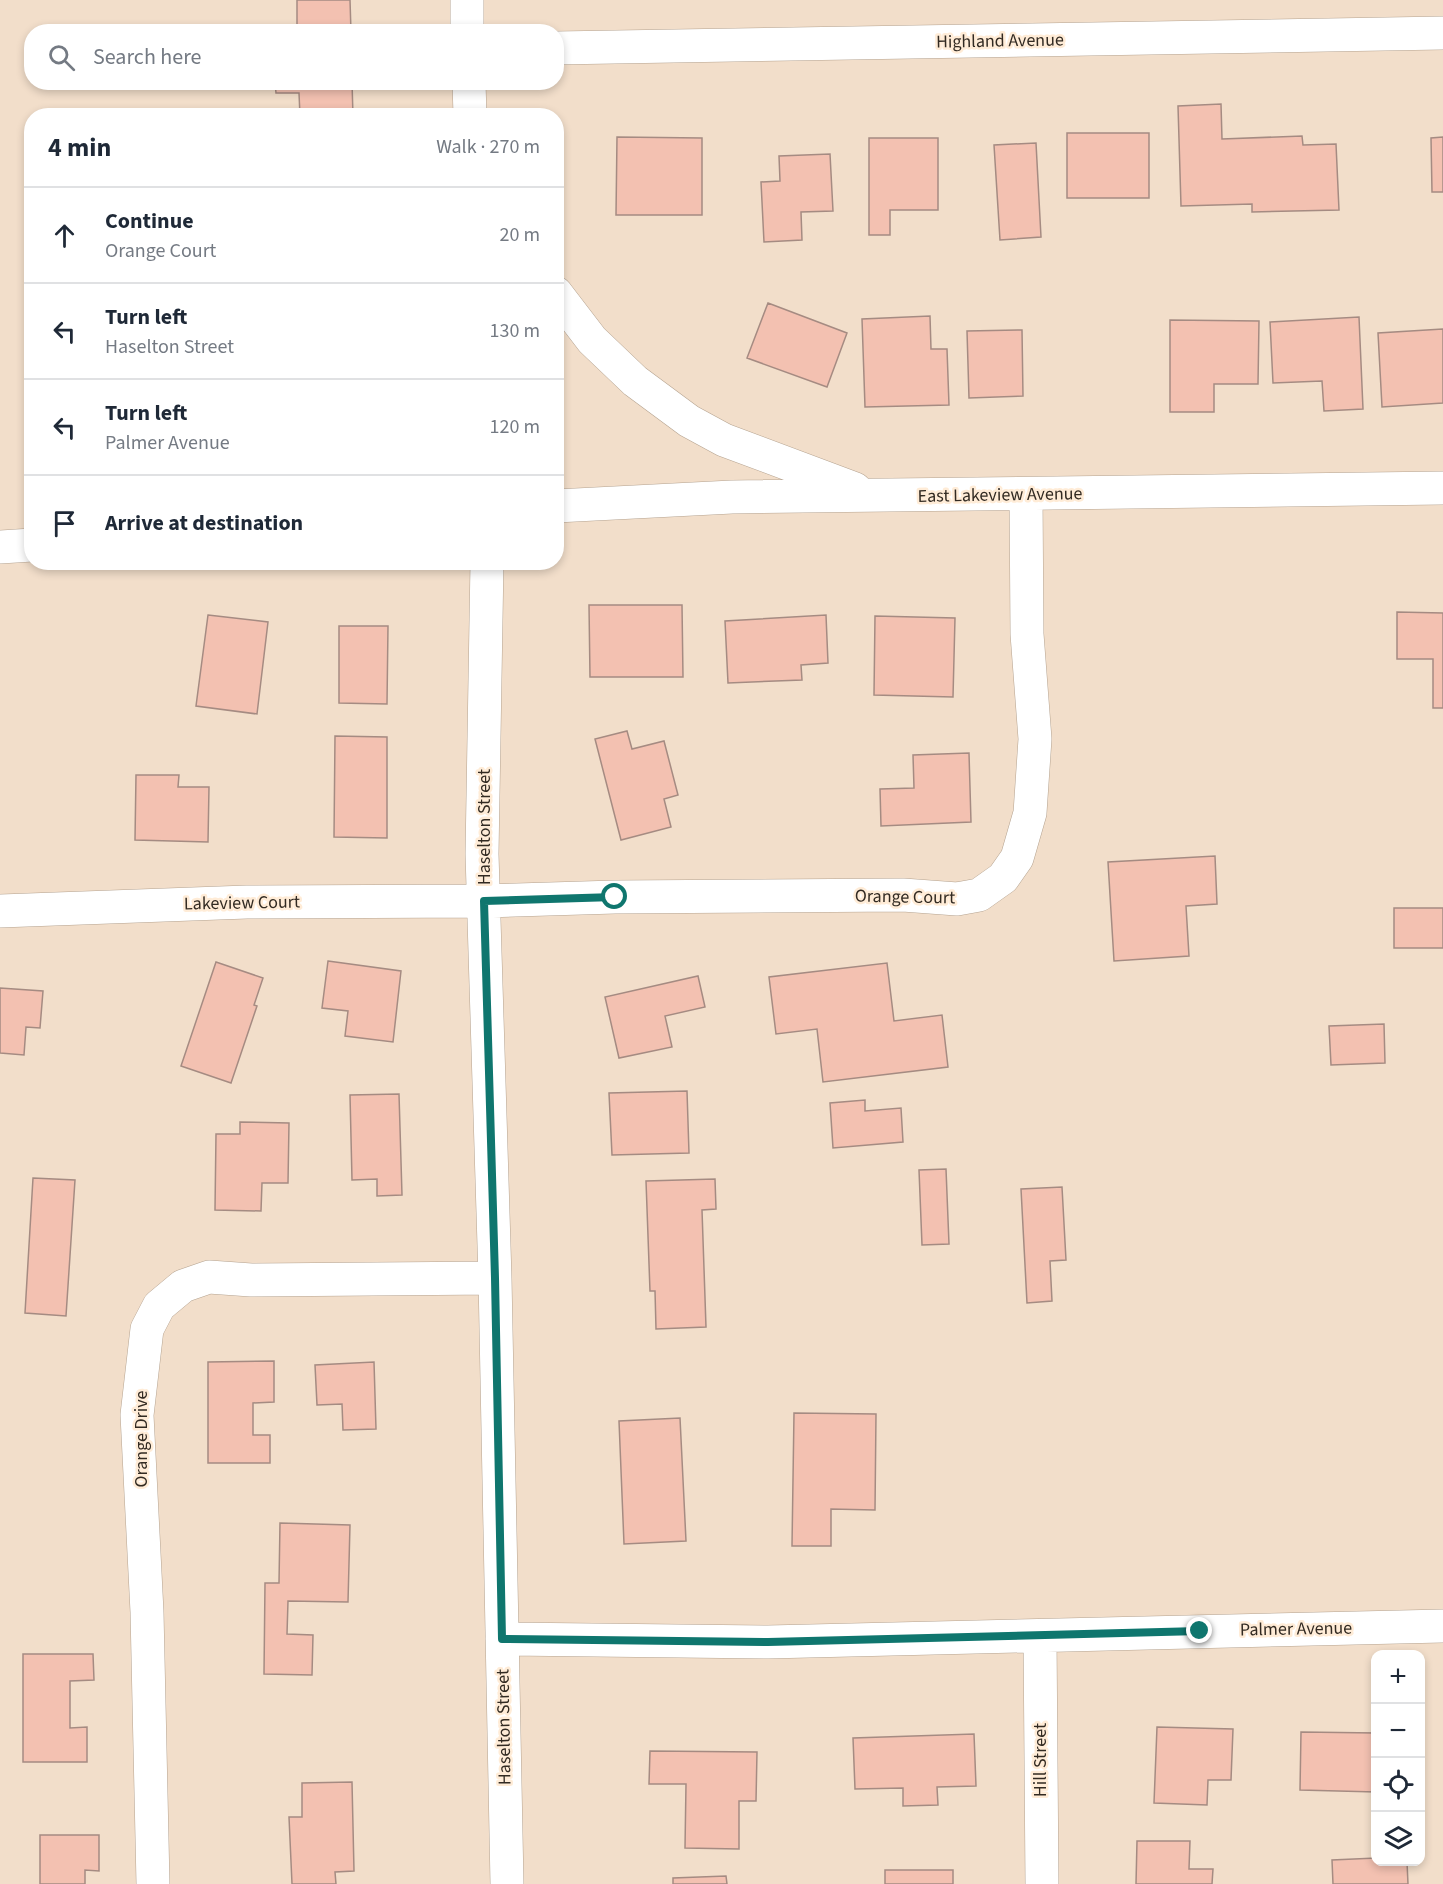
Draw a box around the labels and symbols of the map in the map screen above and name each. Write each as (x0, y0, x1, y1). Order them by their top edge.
street label: Highland Avenue (936, 27, 1064, 55)
street label: East Lakeview Avenue (917, 481, 1083, 509)
street label: Haselton Street (472, 769, 497, 885)
route start (601, 883, 627, 909)
street label: Orange Court (855, 884, 955, 910)
street label: Lakeview Court (184, 889, 300, 917)
street label: Orange Drive (129, 1390, 154, 1488)
street label: Palmer Avenue (1240, 1616, 1352, 1642)
route end (1186, 1617, 1212, 1643)
street label: Haselton Street (490, 1669, 518, 1785)
street label: Hill Street (1028, 1723, 1053, 1797)

